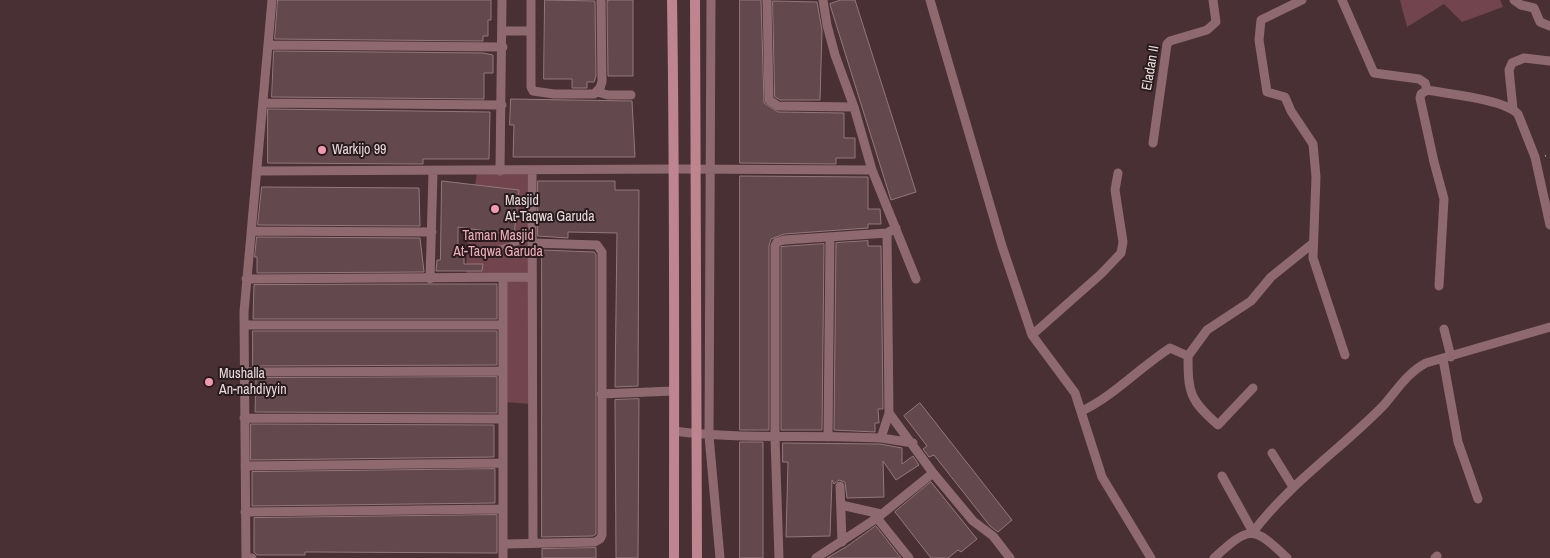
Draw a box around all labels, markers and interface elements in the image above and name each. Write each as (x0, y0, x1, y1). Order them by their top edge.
street label: Eladan II (1139, 44, 1163, 92)
place label: Warkijo 99 (332, 142, 386, 158)
marker: Warkijo 99 (316, 144, 328, 156)
place label: Masjid At-Taqwa Garuda (505, 193, 595, 226)
marker: Masjid At-Taqwa Garuda (489, 203, 501, 215)
park label: Taman Masjid At-Taqwa Garuda (453, 228, 543, 260)
place label: Mushalla An-nahdiyyin (219, 366, 287, 398)
marker: Mushalla An-nahdiyyin (203, 376, 215, 388)

